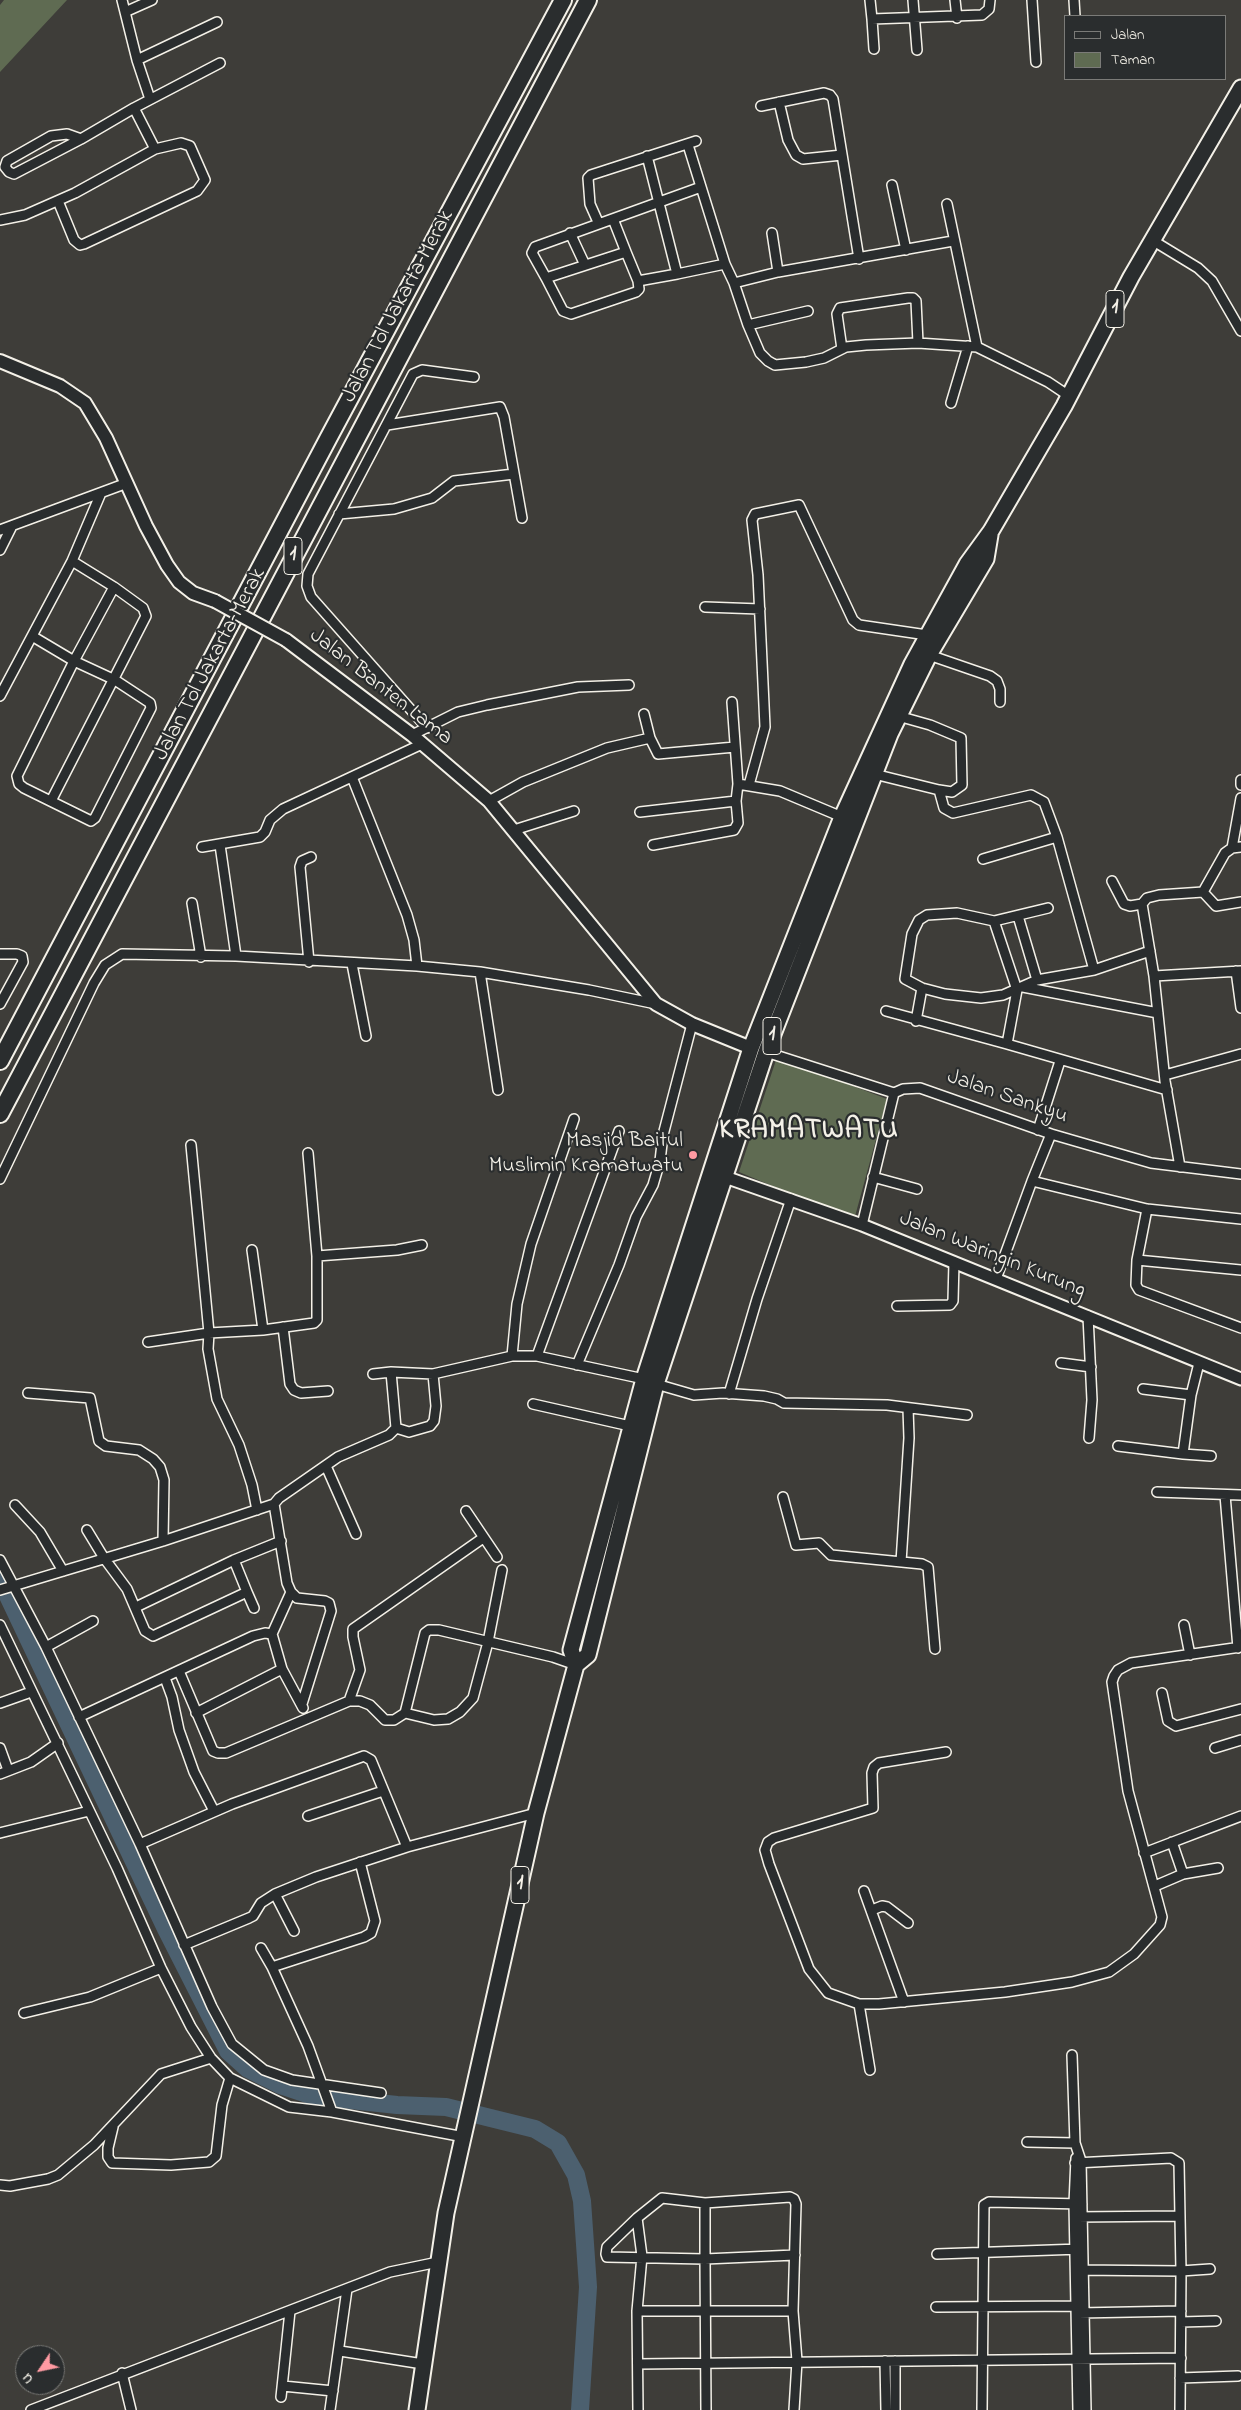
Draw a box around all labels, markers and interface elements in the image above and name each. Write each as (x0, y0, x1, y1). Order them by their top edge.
legend (1064, 15, 1226, 80)
text: Jalan (1111, 24, 1144, 46)
text: Taman (1111, 49, 1155, 71)
street label: Jalan Tol Jakarta–Merak (337, 206, 461, 408)
road number: 1 (1106, 290, 1124, 328)
road number: 1 (284, 538, 302, 574)
street label: Jalan Tol Jakarta–Merak (149, 564, 273, 766)
street label: Jalan Banten Lama (303, 624, 457, 752)
road number: 1 (763, 1018, 781, 1054)
street label: Jalan Sankyu (943, 1065, 1071, 1131)
district label: KRAMATWATU (718, 1115, 900, 1149)
place label: Masjid Baitul Muslimin Kramatwatu (489, 1129, 683, 1180)
marker: Masjid Baitul Muslimin Kramatwatu (687, 1149, 699, 1161)
street label: Jalan Waringin Kurung (895, 1207, 1089, 1305)
road number: 1 (511, 1866, 529, 1904)
north arrow (15, 2345, 65, 2395)
text: U (17, 2369, 39, 2388)

